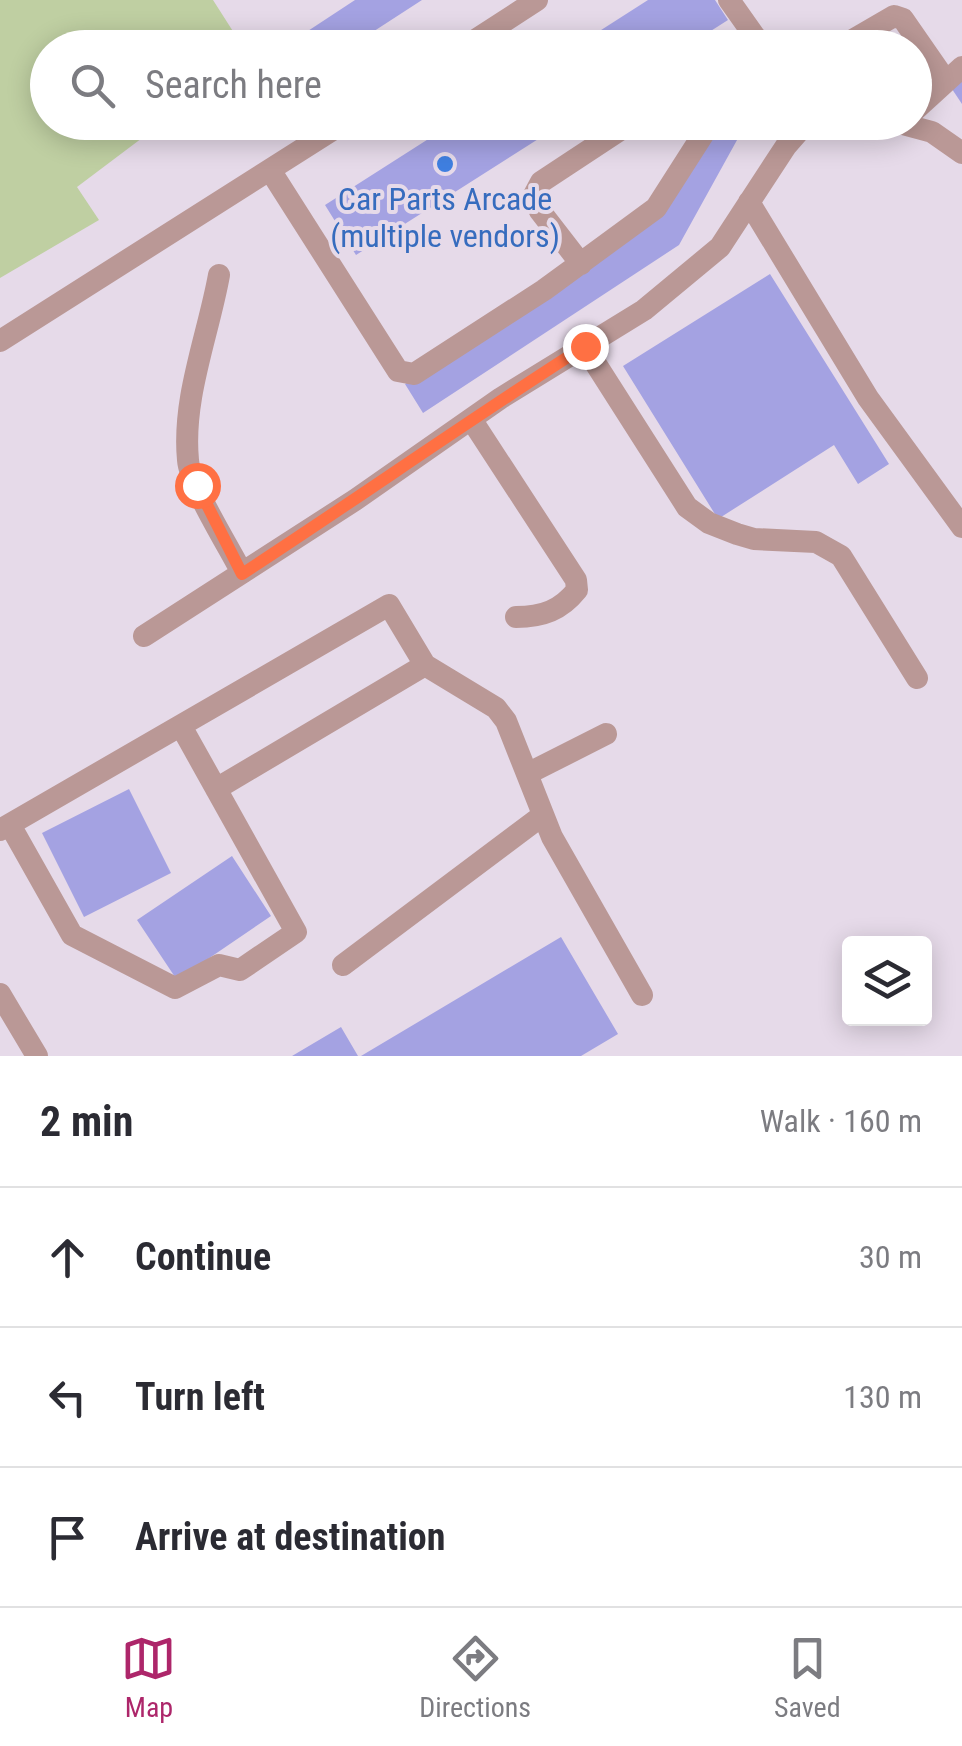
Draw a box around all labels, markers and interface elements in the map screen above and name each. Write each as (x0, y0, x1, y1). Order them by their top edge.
search box (30, 30, 932, 140)
icon: search (65, 58, 120, 113)
text: Search here (145, 63, 322, 107)
marker: Car Parts Arcade (multiple vendors) (434, 153, 456, 175)
place label: Car Parts Arcade (multiple vendors) (330, 180, 560, 255)
route end (563, 324, 609, 370)
route start (175, 463, 221, 509)
map controls (842, 936, 932, 1026)
button: layers (842, 936, 932, 1026)
text: 2 min (40, 1097, 133, 1146)
text: Walk · 160 m (760, 1102, 922, 1140)
icon: ahead (40, 1230, 95, 1285)
text: Continue (135, 1235, 271, 1279)
text: 30 m (859, 1238, 922, 1276)
icon: left (40, 1370, 95, 1425)
text: Turn left (135, 1375, 265, 1419)
text: 130 m (843, 1378, 922, 1416)
icon: arrive (40, 1510, 95, 1565)
text: Arrive at destination (135, 1515, 445, 1559)
tab: Map (121, 1631, 176, 1724)
tab: Directions (419, 1631, 531, 1724)
tab: Saved (774, 1631, 841, 1724)

